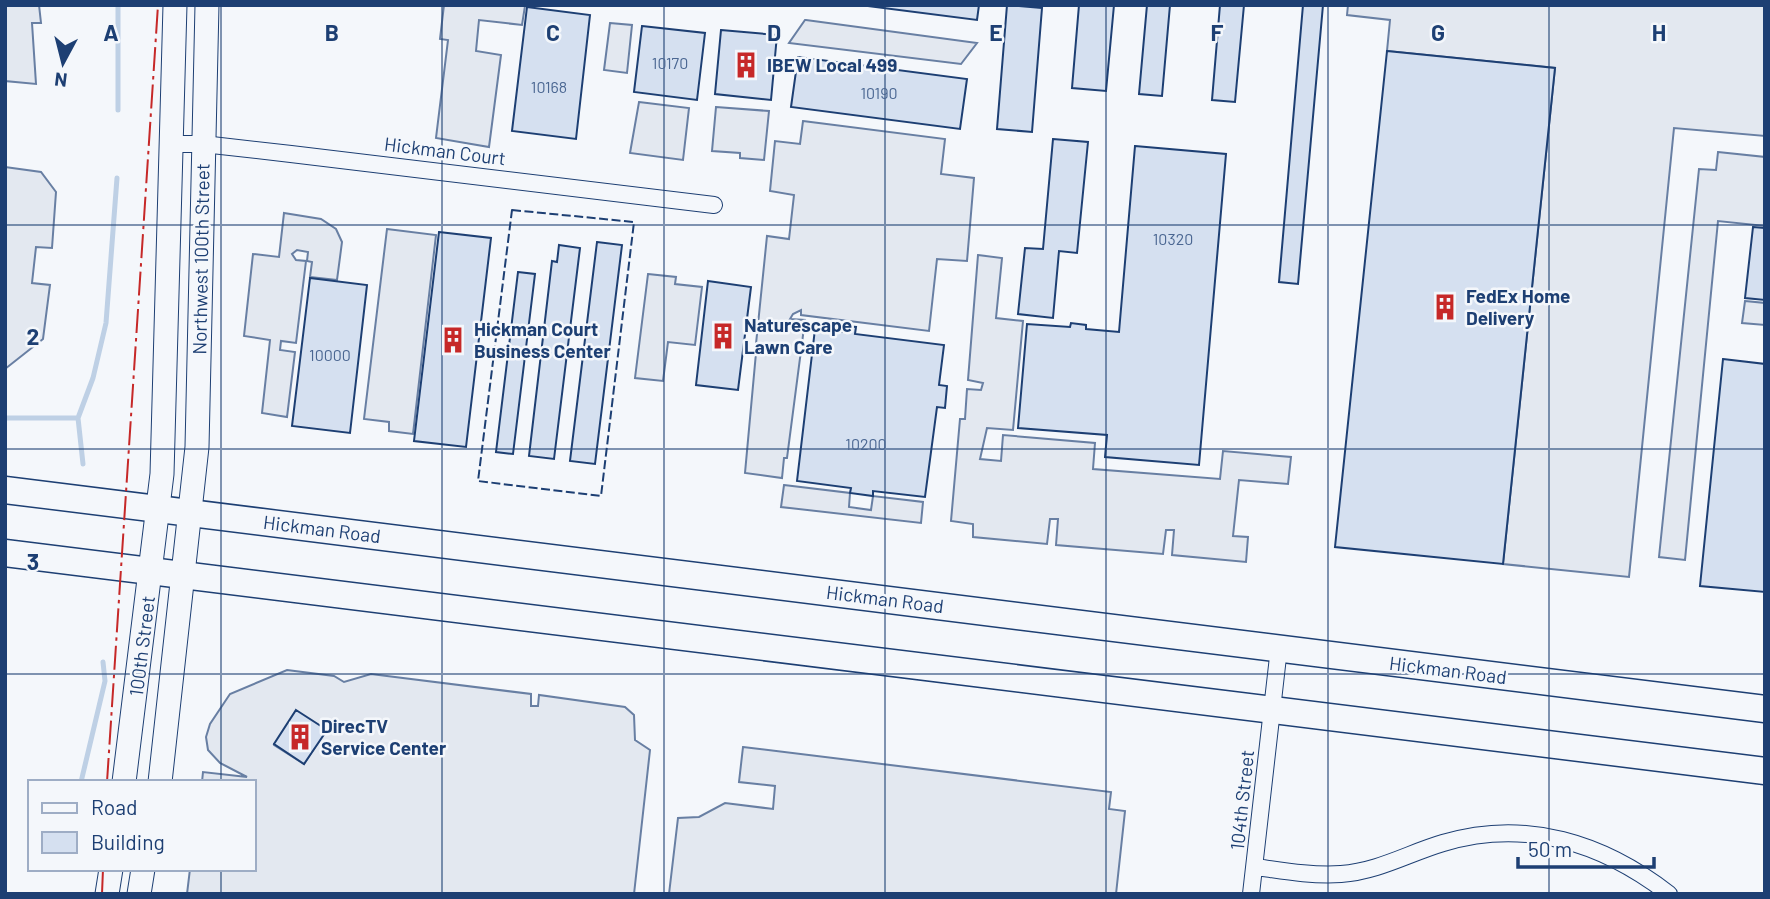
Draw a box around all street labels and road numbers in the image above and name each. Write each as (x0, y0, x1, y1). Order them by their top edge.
street label: Hickman Court (383, 132, 507, 169)
street label: Northwest 100th Street (187, 163, 214, 355)
street label: Hickman Road (262, 510, 382, 547)
street label: Hickman Road (825, 580, 945, 617)
street label: 100th Street (124, 594, 159, 697)
street label: Hickman Road (1388, 651, 1508, 688)
street label: 104th Street (1225, 749, 1258, 851)

